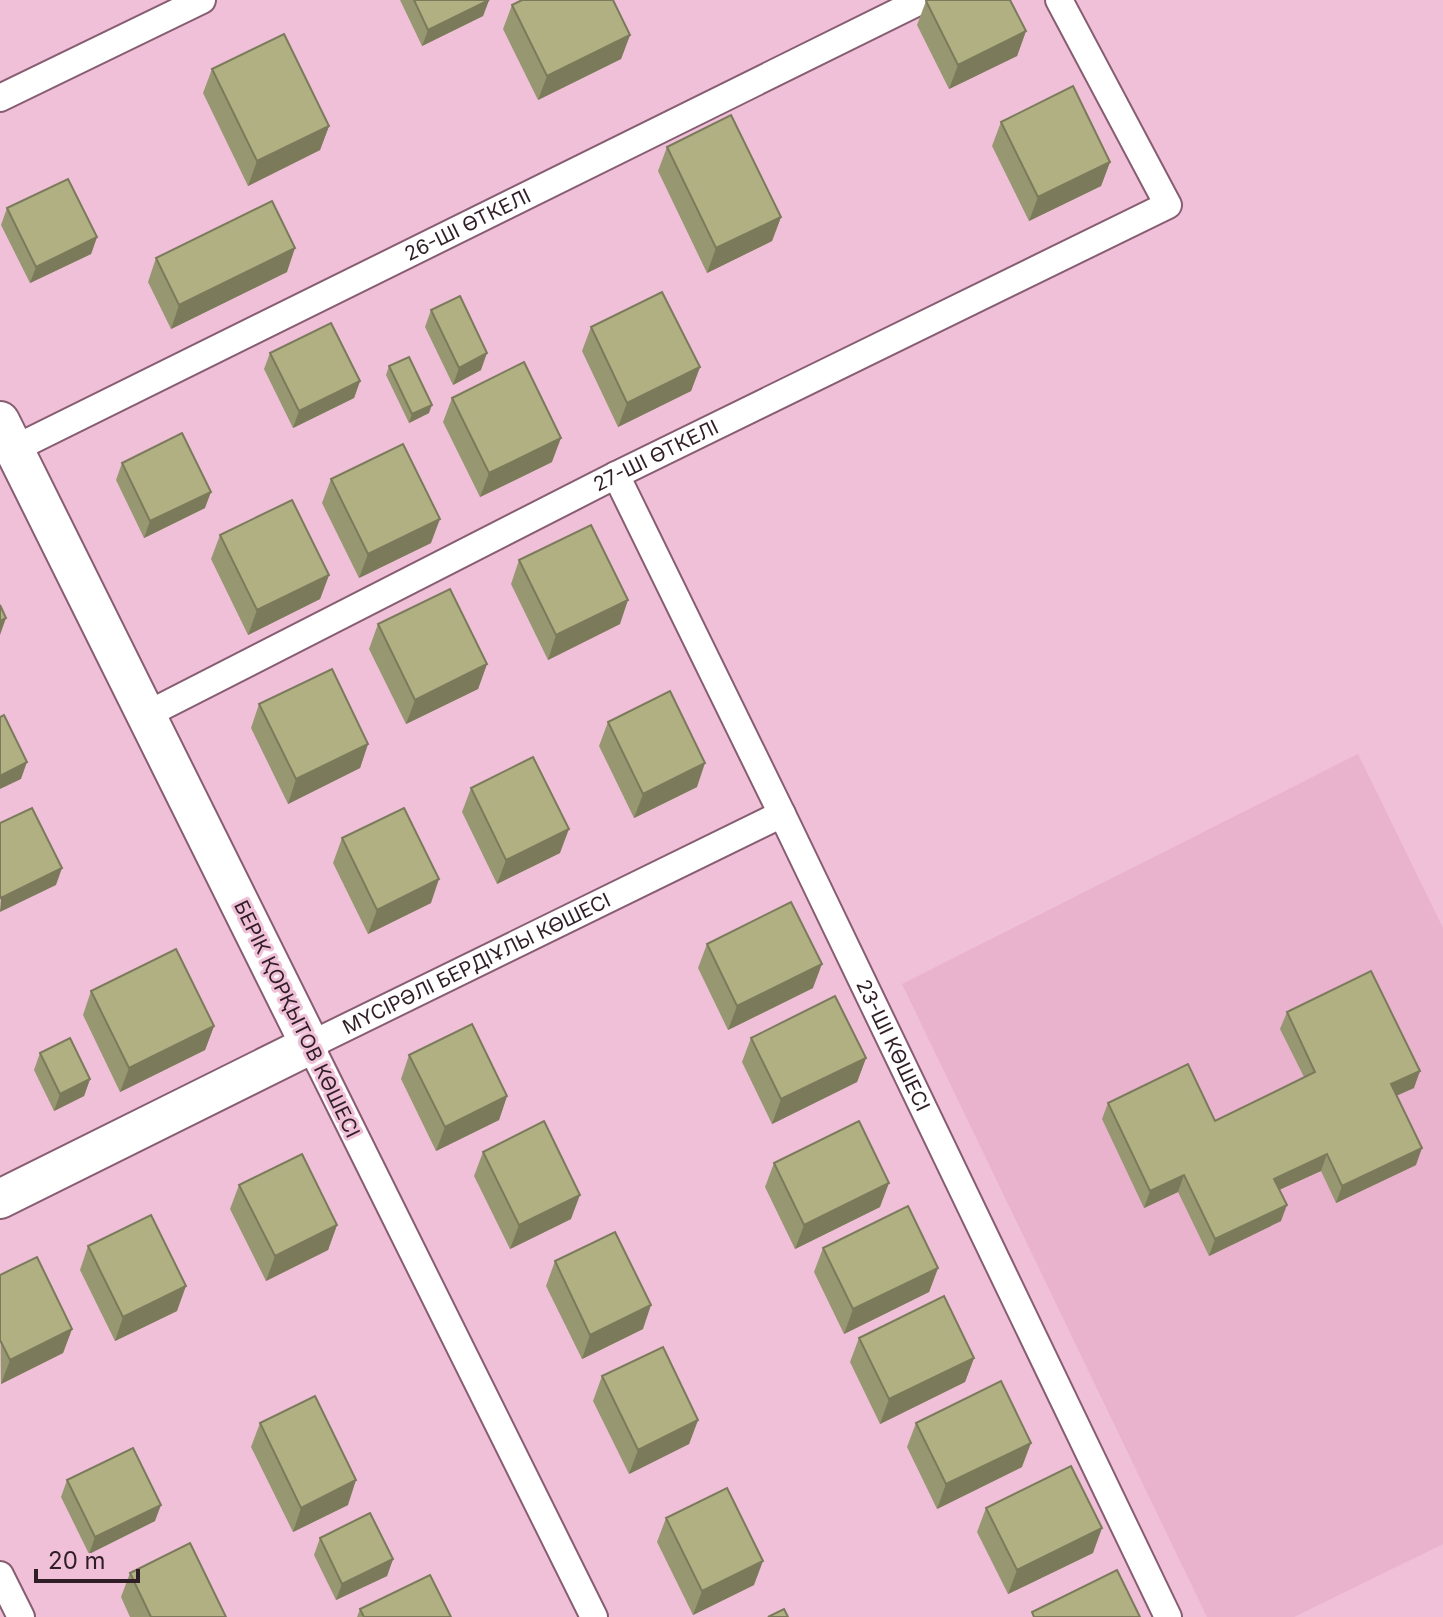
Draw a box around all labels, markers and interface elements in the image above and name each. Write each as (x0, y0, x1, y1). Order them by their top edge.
street label: 26-ШІ ӨТКЕЛІ (401, 184, 534, 266)
street label: 27-ШІ ӨТКЕЛІ (589, 415, 722, 497)
street label: МҮСІРӘЛІ БЕРДІҰЛЫ КӨШЕСІ (339, 888, 614, 1039)
street label: БЕРІК ҚОРҚЫТОВ КӨШЕСІ (229, 896, 365, 1142)
street label: 23-ШI КӨШЕСI (851, 976, 935, 1115)
scale bar (36, 1533, 138, 1583)
text: 20 m (48, 1546, 106, 1575)

